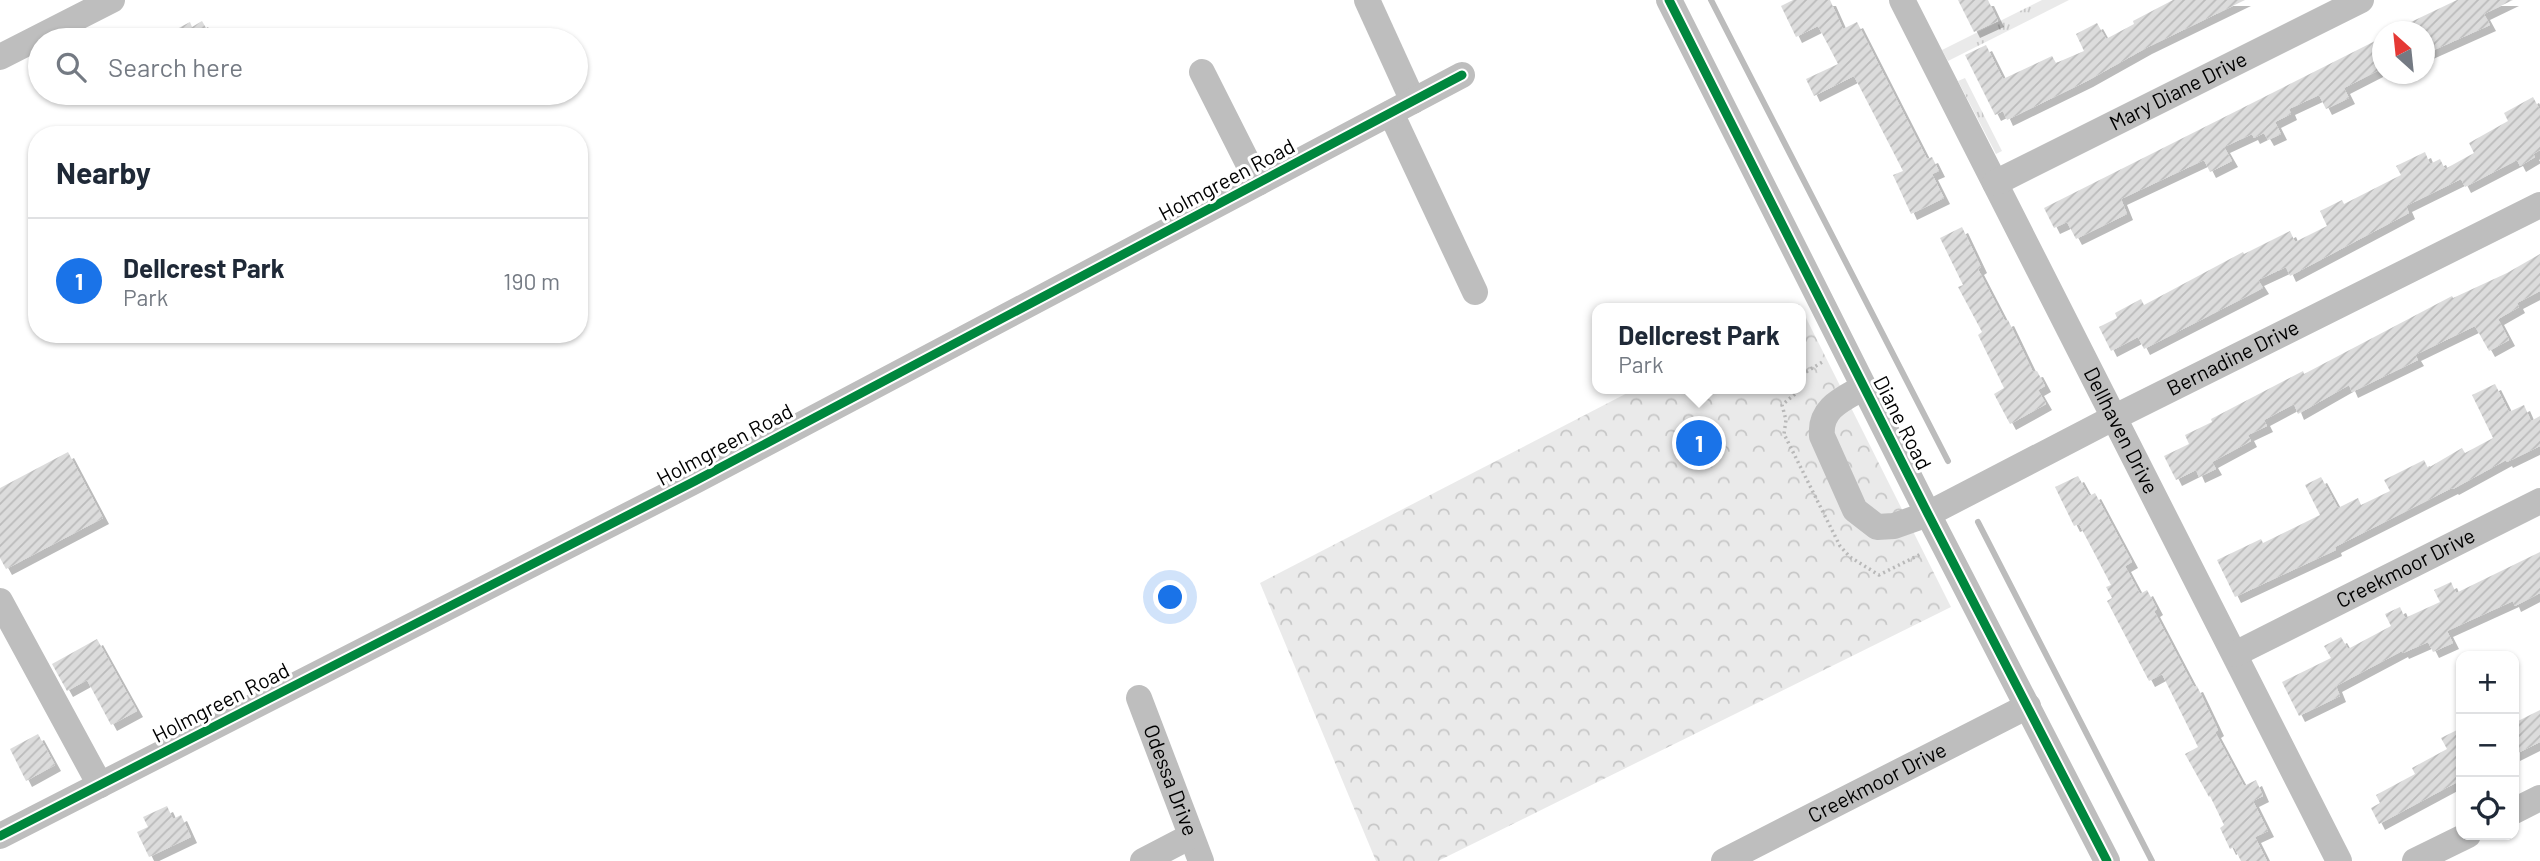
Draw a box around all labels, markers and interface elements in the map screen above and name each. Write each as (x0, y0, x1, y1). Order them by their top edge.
north arrow (2372, 21, 2435, 84)
search box (28, 28, 588, 105)
street label: Mary Diane Drive (2105, 45, 2251, 135)
icon: search (52, 48, 90, 86)
text: Search here (108, 51, 243, 82)
street label: Holmgreen Road (1154, 132, 1299, 225)
text: Nearby (56, 154, 151, 190)
text: Dellcrest Park (123, 252, 285, 283)
text: 1 (75, 267, 83, 295)
text: 190 m (503, 267, 560, 295)
text: Park (123, 283, 168, 311)
popup (1592, 303, 1806, 394)
street label: Bernadine Drive (2162, 313, 2303, 400)
text: Dellcrest Park (1618, 319, 1780, 350)
text: Park (1618, 350, 1663, 378)
street label: Dellhaven Drive (2079, 362, 2165, 498)
street label: Diane Road (1869, 371, 1938, 473)
street label: Holmgreen Road (652, 397, 797, 490)
pin: 1 (1676, 417, 1722, 469)
street label: Creekmoor Drive (2331, 522, 2479, 612)
your location (1153, 580, 1187, 614)
map controls (2456, 651, 2519, 840)
button: + (2456, 651, 2519, 714)
street label: Holmgreen Road (148, 656, 293, 747)
button: − (2456, 714, 2519, 777)
street label: Odessa Drive (1139, 721, 1204, 839)
street label: Creekmoor Drive (1803, 736, 1950, 827)
button: locate (2456, 777, 2519, 840)

